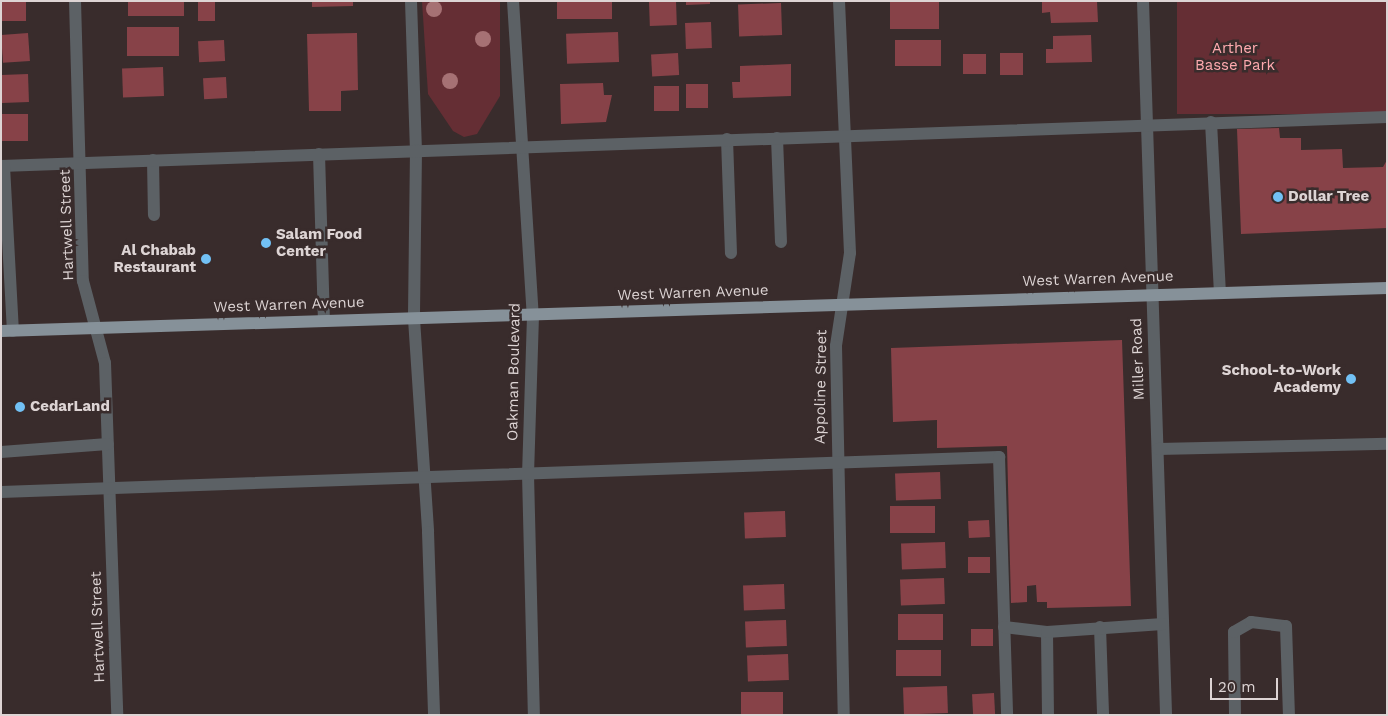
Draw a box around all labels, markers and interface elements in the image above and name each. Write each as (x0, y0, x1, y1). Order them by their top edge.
park label: Arther Basse Park (1195, 39, 1275, 74)
street label: Hartwell Street (56, 169, 78, 281)
place label: Dollar Tree (1288, 188, 1370, 206)
marker: Dollar Tree (1272, 191, 1284, 203)
place label: Salam Food Center (276, 225, 362, 260)
marker: Salam Food Center (260, 237, 272, 249)
place label: Al Chabab Restaurant (114, 241, 196, 276)
marker: Al Chabab Restaurant (200, 253, 212, 265)
street label: West Warren Avenue (1022, 267, 1174, 291)
street label: West Warren Avenue (617, 281, 769, 305)
street label: West Warren Avenue (213, 293, 365, 317)
street label: Oakman Boulevard (504, 303, 524, 441)
street label: Miller Road (1128, 317, 1148, 401)
street label: Appoline Street (811, 330, 831, 444)
place label: School-to-Work Academy (1222, 361, 1341, 396)
marker: School-to-Work Academy (1345, 373, 1357, 385)
place label: CedarLand (30, 398, 110, 416)
marker: CedarLand (14, 401, 26, 413)
street label: Hartwell Street (87, 571, 109, 683)
scale bar (1213, 668, 1280, 700)
text: 20 m (1218, 678, 1256, 696)

